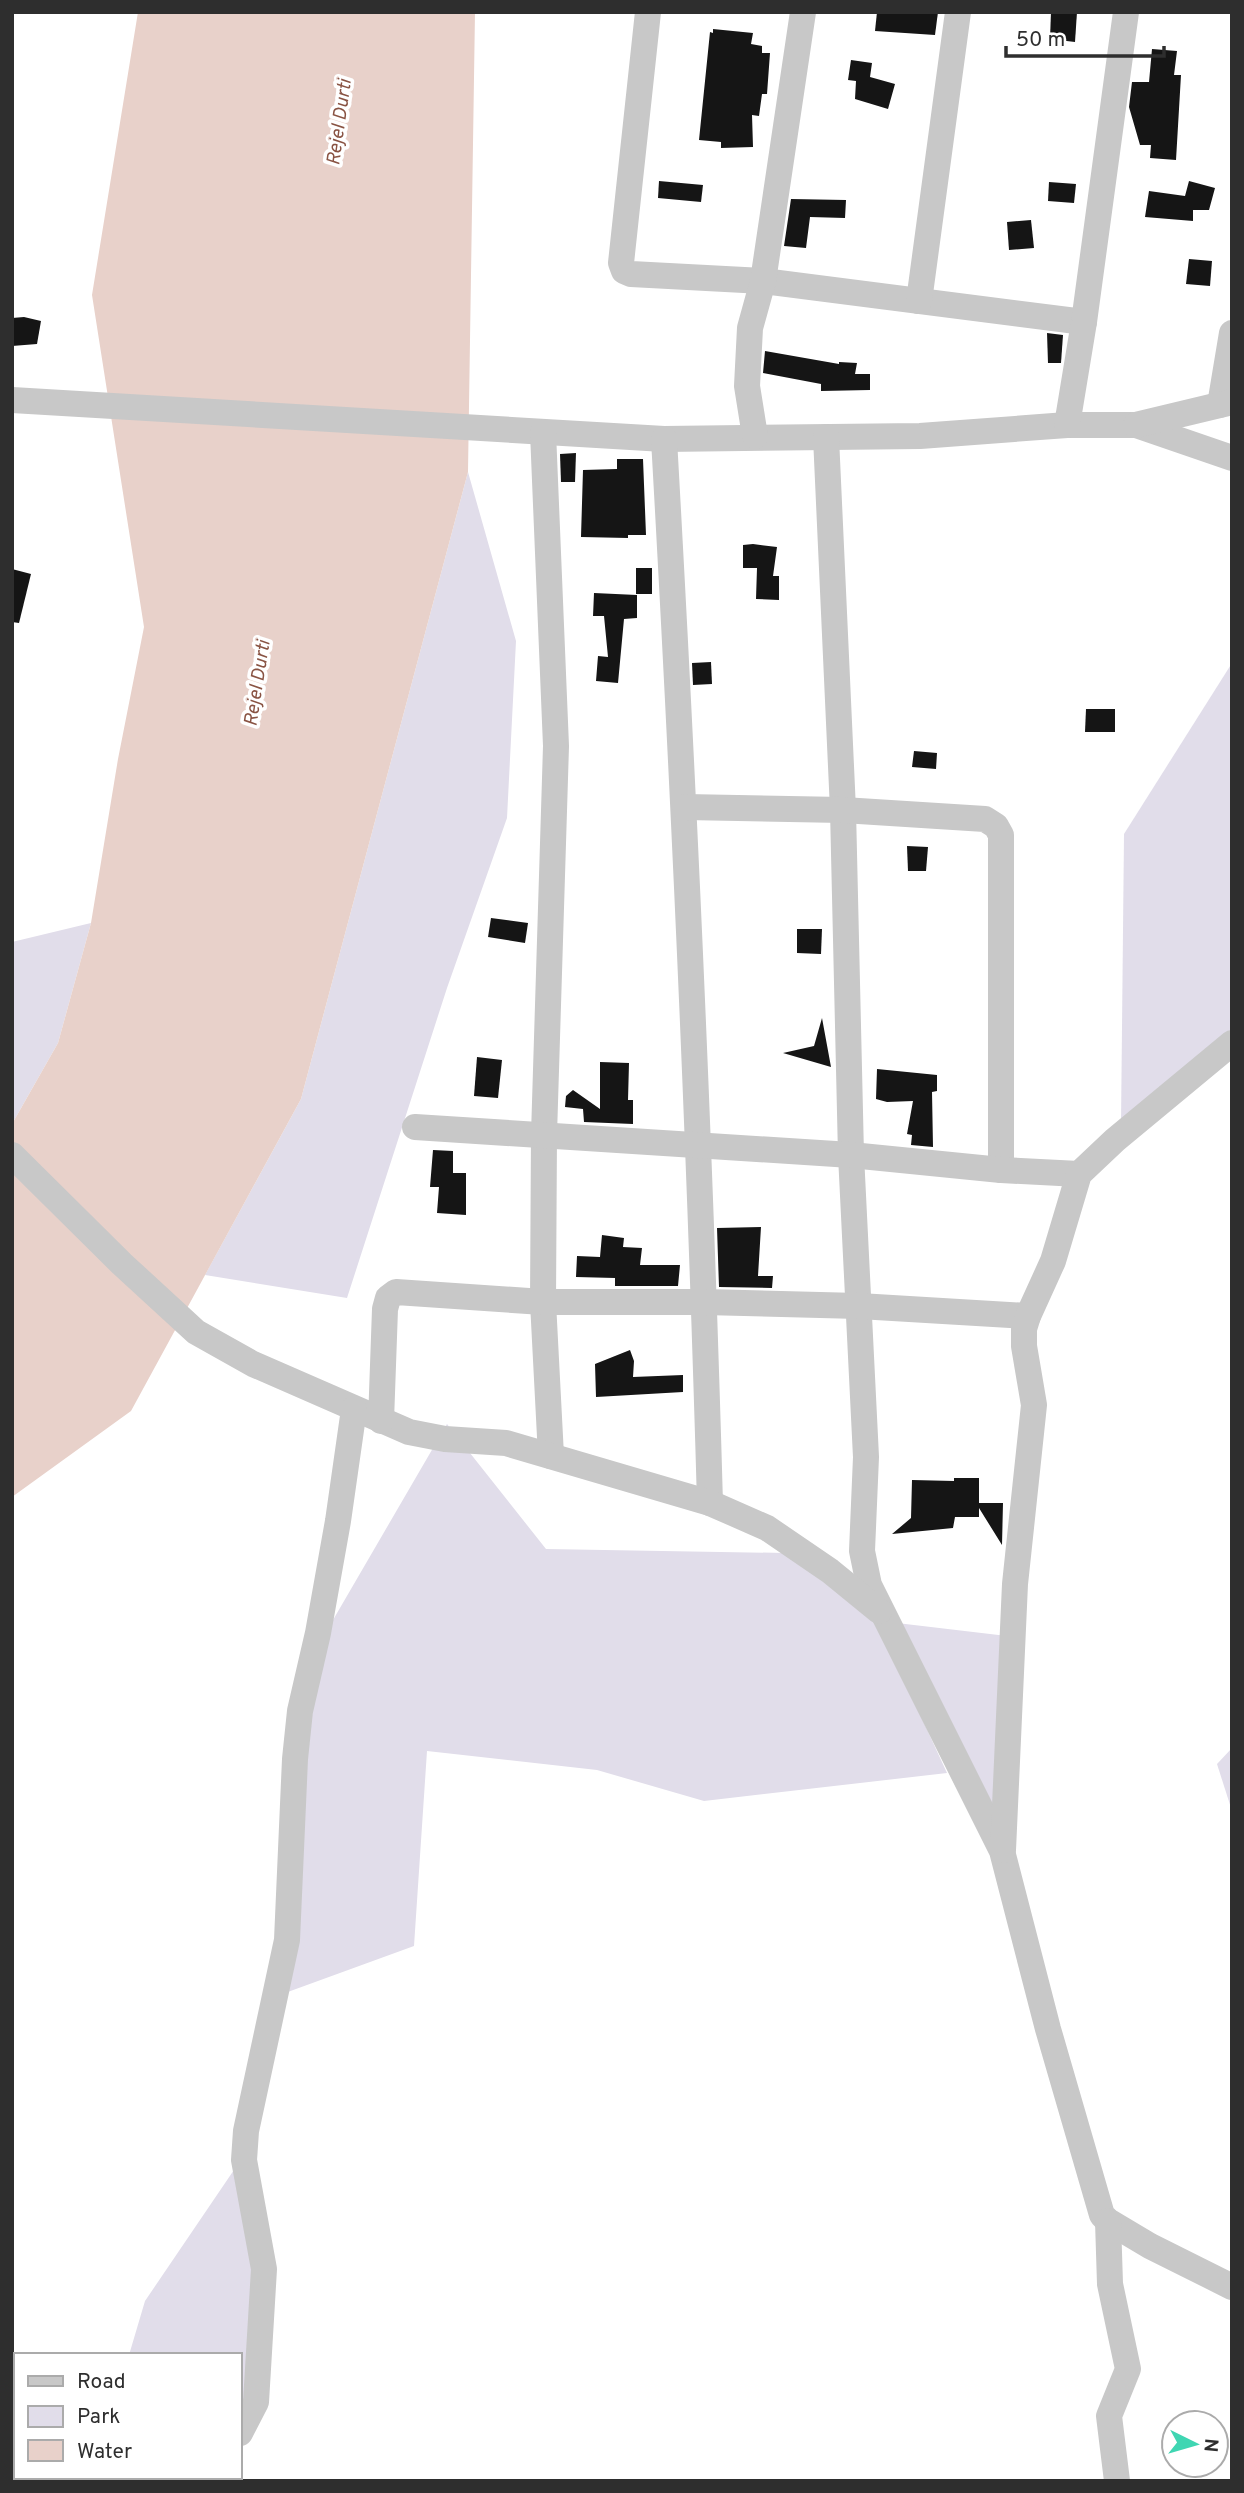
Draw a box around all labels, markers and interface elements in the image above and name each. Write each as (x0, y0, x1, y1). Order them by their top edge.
scale bar (1006, 14, 1164, 58)
text: 50 m (1016, 27, 1065, 54)
water label: Rejel Durti (322, 76, 358, 167)
water label: Rejel Durti (239, 637, 277, 728)
legend (14, 2353, 242, 2479)
text: Road (77, 2369, 126, 2396)
text: Park (77, 2404, 120, 2431)
north arrow (1160, 2409, 1230, 2479)
text: N (1197, 2437, 1222, 2453)
text: Water (77, 2439, 132, 2466)

